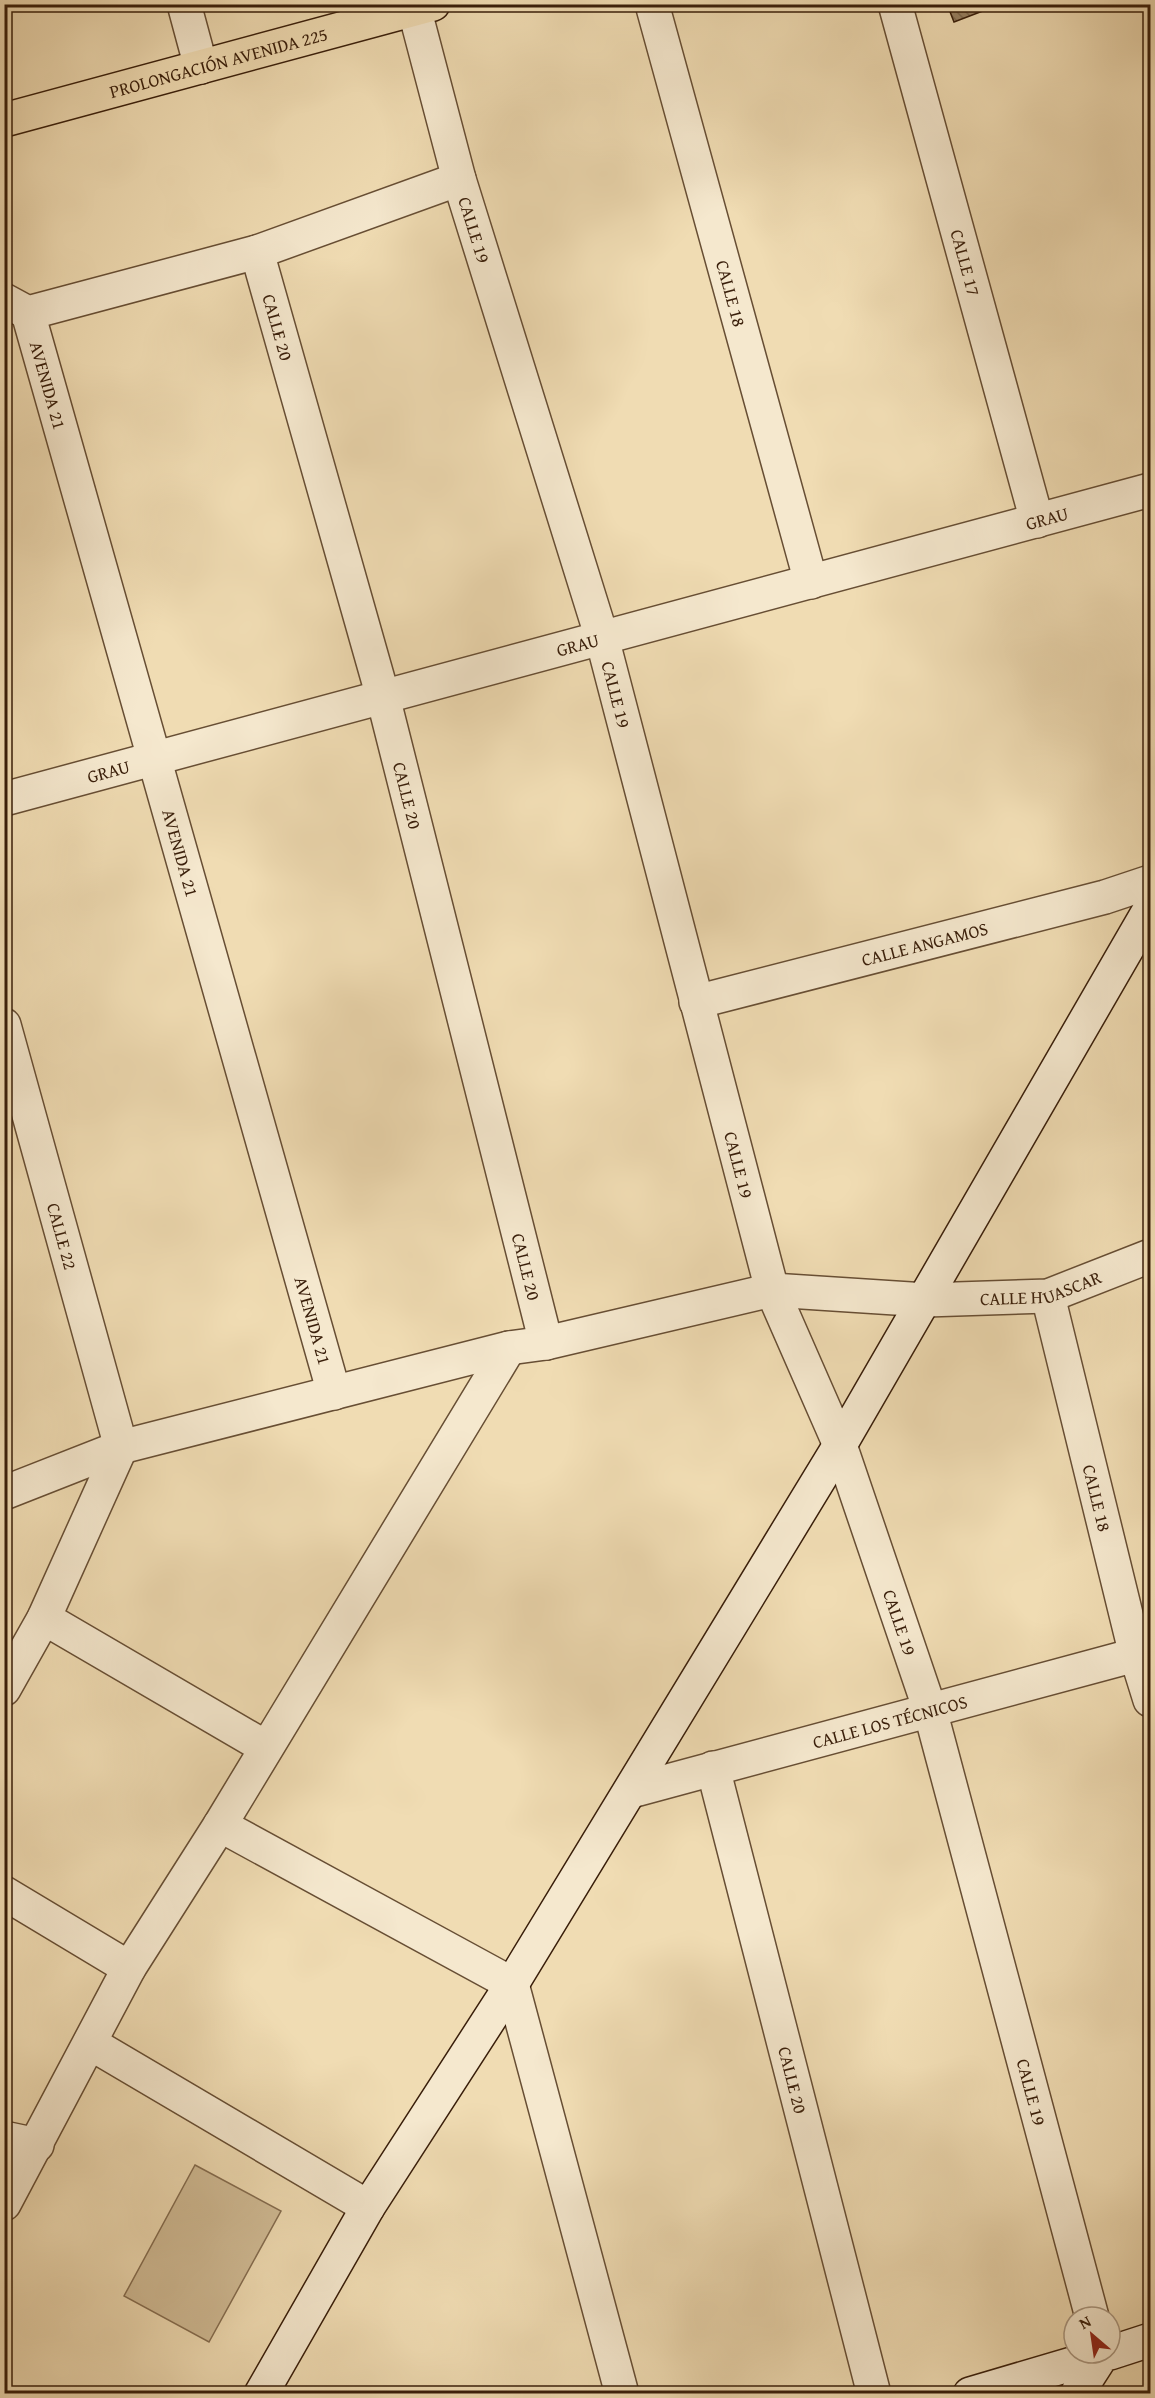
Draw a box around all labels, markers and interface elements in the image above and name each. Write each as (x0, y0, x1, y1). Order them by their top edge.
street label: PROLONGACIÓN AVENIDA 225 (106, 20, 330, 104)
street label: CALLE 19 (452, 193, 498, 266)
street label: CALLE 17 (944, 226, 988, 299)
street label: CALLE 18 (710, 257, 754, 330)
street label: CALLE 20 (256, 291, 301, 364)
street label: AVENIDA 21 (23, 338, 74, 432)
street label: GRAU (1022, 499, 1071, 536)
street label: GRAU (553, 626, 602, 663)
street label: CALLE 19 (595, 658, 638, 731)
street label: GRAU (84, 752, 133, 790)
street label: CALLE 20 (386, 759, 429, 832)
street label: AVENIDA 21 (156, 806, 206, 900)
street label: CALLE ANGAMOS (858, 914, 991, 973)
street label: CALLE 19 (718, 1128, 761, 1201)
street label: CALLE 22 (40, 1200, 85, 1272)
street label: CALLE 20 (505, 1230, 548, 1303)
street label: CALLE HUASCAR (980, 1263, 1106, 1312)
street label: AVENIDA 21 (288, 1273, 339, 1368)
street label: CALLE 18 (1076, 1462, 1119, 1534)
street label: CALLE 19 (876, 1586, 924, 1659)
street label: CALLE LOS TÉCNICOS (809, 1687, 970, 1755)
street label: CALLE 20 (772, 2043, 815, 2117)
street label: CALLE 19 (1010, 2056, 1054, 2128)
north arrow (1062, 2305, 1122, 2365)
text: N (1074, 2309, 1095, 2335)

